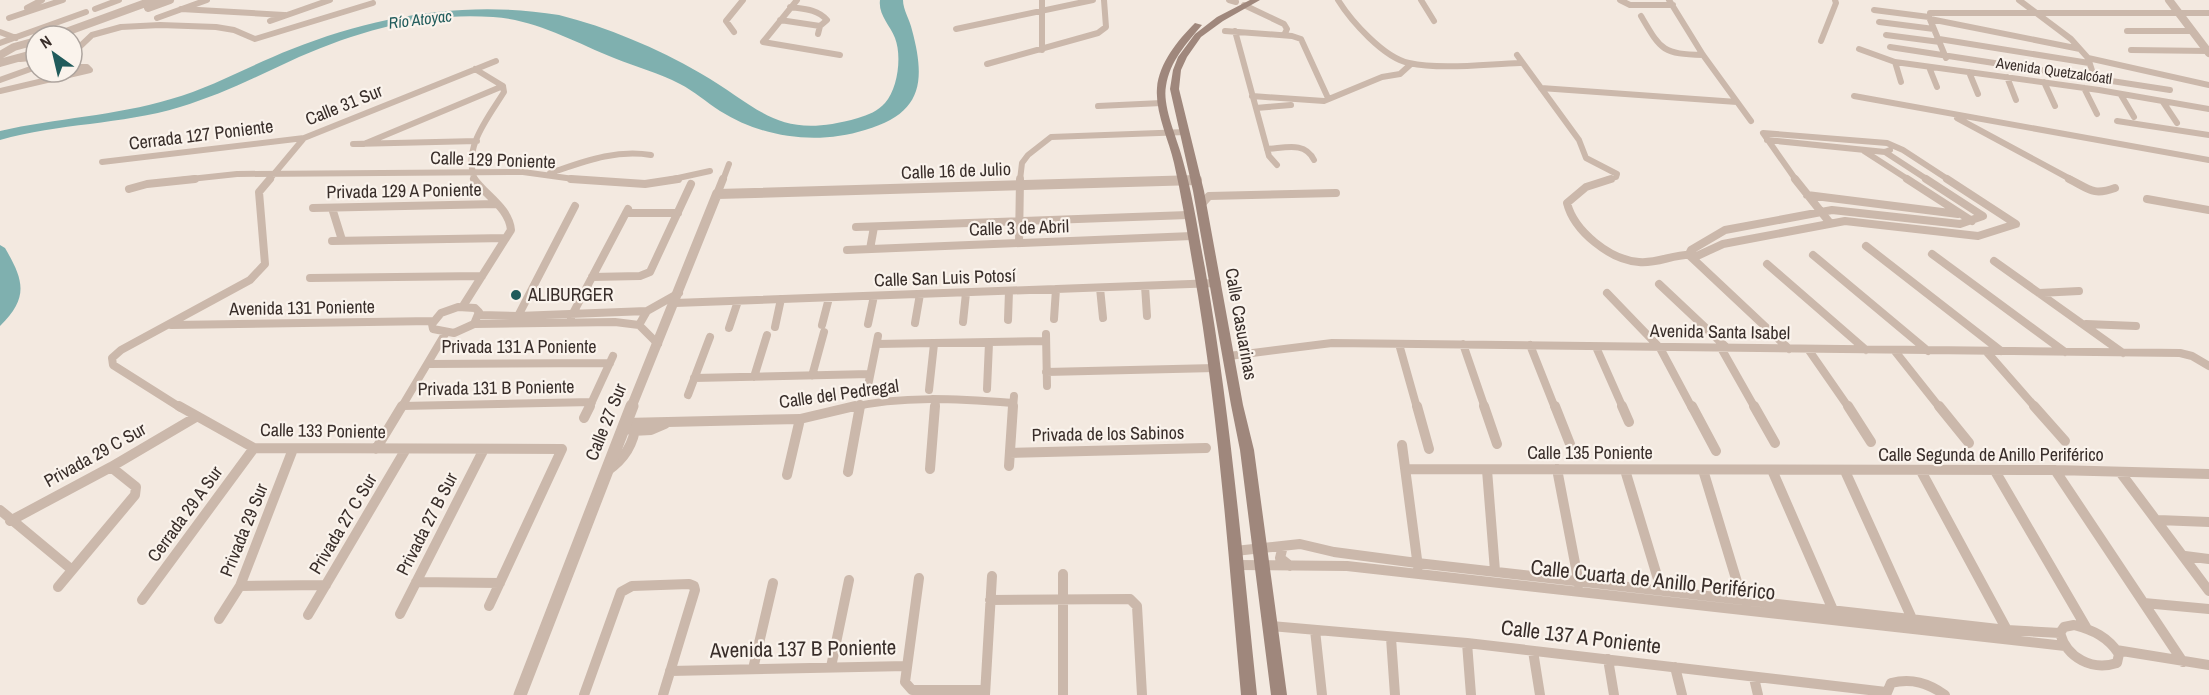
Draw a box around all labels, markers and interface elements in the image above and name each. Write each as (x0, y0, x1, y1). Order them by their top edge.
water label: Río Atoyac (387, 4, 453, 34)
north arrow (24, 24, 84, 84)
text: N (36, 30, 56, 53)
street label: Avenida Quetzalcóatl (1994, 52, 2113, 89)
street label: Calle 31 Sur (301, 78, 386, 131)
street label: Cerrada 127 Poniente (127, 113, 275, 156)
street label: Calle 129 Poniente (430, 145, 556, 174)
street label: Calle 16 de Julio (901, 156, 1011, 185)
street label: Privada 129 A Poniente (326, 177, 482, 204)
street label: Calle 3 de Abril (969, 213, 1069, 242)
street label: Calle San Luis Potosí (874, 262, 1017, 292)
street label: Calle Casuarinas (1219, 266, 1264, 382)
place label: ALIBURGER (527, 282, 614, 307)
marker: ALIBURGER (509, 288, 523, 302)
street label: Avenida 131 Poniente (228, 294, 375, 321)
street label: Avenida Santa Isabel (1649, 318, 1790, 345)
street label: Privada 131 A Poniente (441, 334, 597, 359)
street label: Calle del Pedregal (777, 373, 900, 414)
street label: Privada 131 B Poniente (417, 374, 575, 401)
street label: Calle 27 Sur (579, 379, 632, 464)
street label: Privada 29 C Sur (39, 416, 150, 493)
street label: Calle 133 Poniente (260, 417, 386, 444)
street label: Privada de los Sabinos (1031, 420, 1185, 447)
street label: Calle 135 Poniente (1527, 440, 1653, 465)
street label: Calle Segunda de Anillo Periférico (1878, 442, 2104, 467)
street label: Cerrada 29 A Sur (141, 460, 228, 567)
street label: Privada 27 B Sur (390, 468, 463, 580)
street label: Privada 27 C Sur (303, 469, 382, 579)
street label: Privada 29 Sur (214, 479, 274, 580)
street label: Calle Cuarta de Anillo Periférico (1529, 552, 1777, 607)
street label: Calle 137 A Poniente (1499, 612, 1663, 661)
street label: Avenida 137 B Poniente (709, 632, 896, 665)

